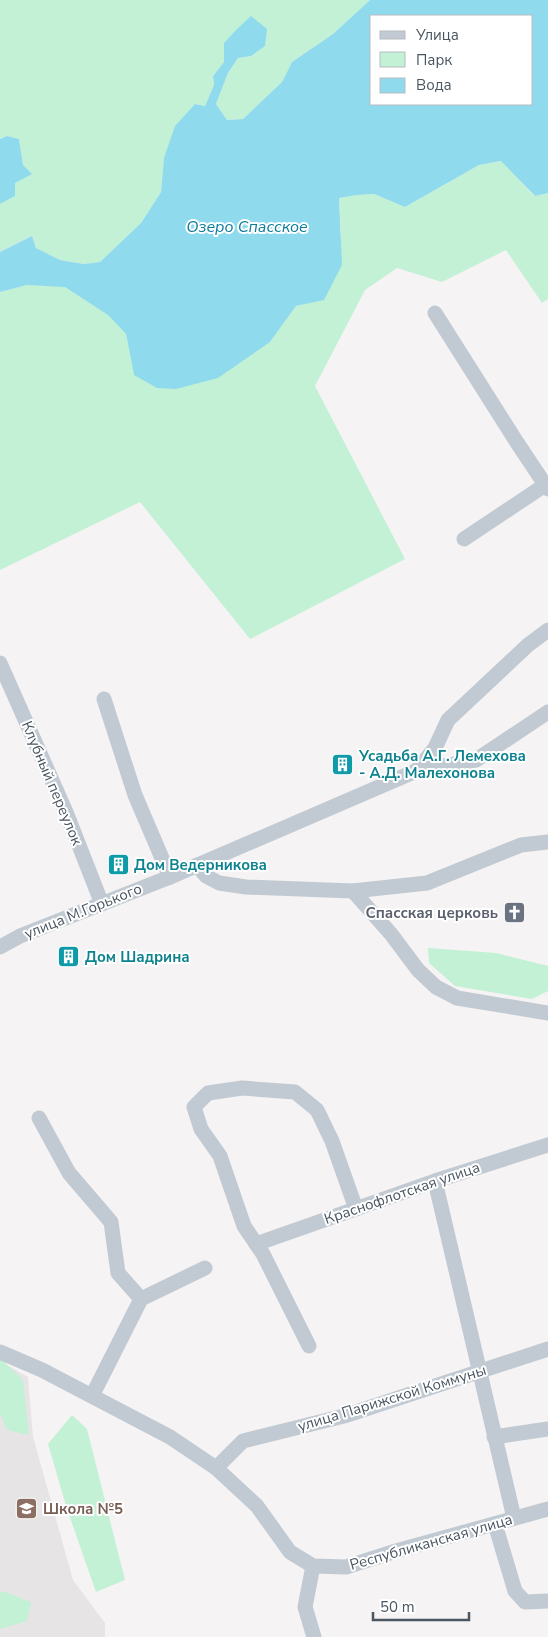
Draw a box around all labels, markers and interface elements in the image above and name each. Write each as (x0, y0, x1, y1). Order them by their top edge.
legend (370, 15, 533, 105)
text: Улица (415, 25, 459, 45)
text: Парк (416, 50, 452, 70)
text: Вода (416, 75, 452, 95)
water label: Озеро Спасское (186, 216, 308, 238)
street label: Клубный переулок (17, 718, 87, 848)
place label: Усадьба А.Г. Лемехова - А.Д. Малехонова (358, 746, 526, 783)
building icon: Усадьба А.Г. Лемехова - А.Д. Малехонова (331, 753, 355, 777)
building icon: Дом Ведерникова (106, 853, 130, 877)
place label: Дом Ведерникова (134, 855, 267, 875)
street label: улица М.Горького (21, 878, 145, 944)
church icon: Спасская церковь (502, 901, 526, 925)
place label: Спасская церковь (366, 903, 498, 923)
building icon: Дом Шадрина (57, 945, 81, 969)
place label: Дом Шадрина (85, 947, 190, 967)
street label: Краснофлотская улица (321, 1157, 483, 1229)
street label: улица Парижской Коммуны (295, 1360, 489, 1436)
school or university icon: Школа №5 (15, 1497, 39, 1521)
place label: Школа №5 (43, 1499, 123, 1519)
street label: Республиканская улица (347, 1509, 515, 1575)
scale bar (373, 1590, 469, 1622)
text: 50 m (380, 1597, 415, 1617)

